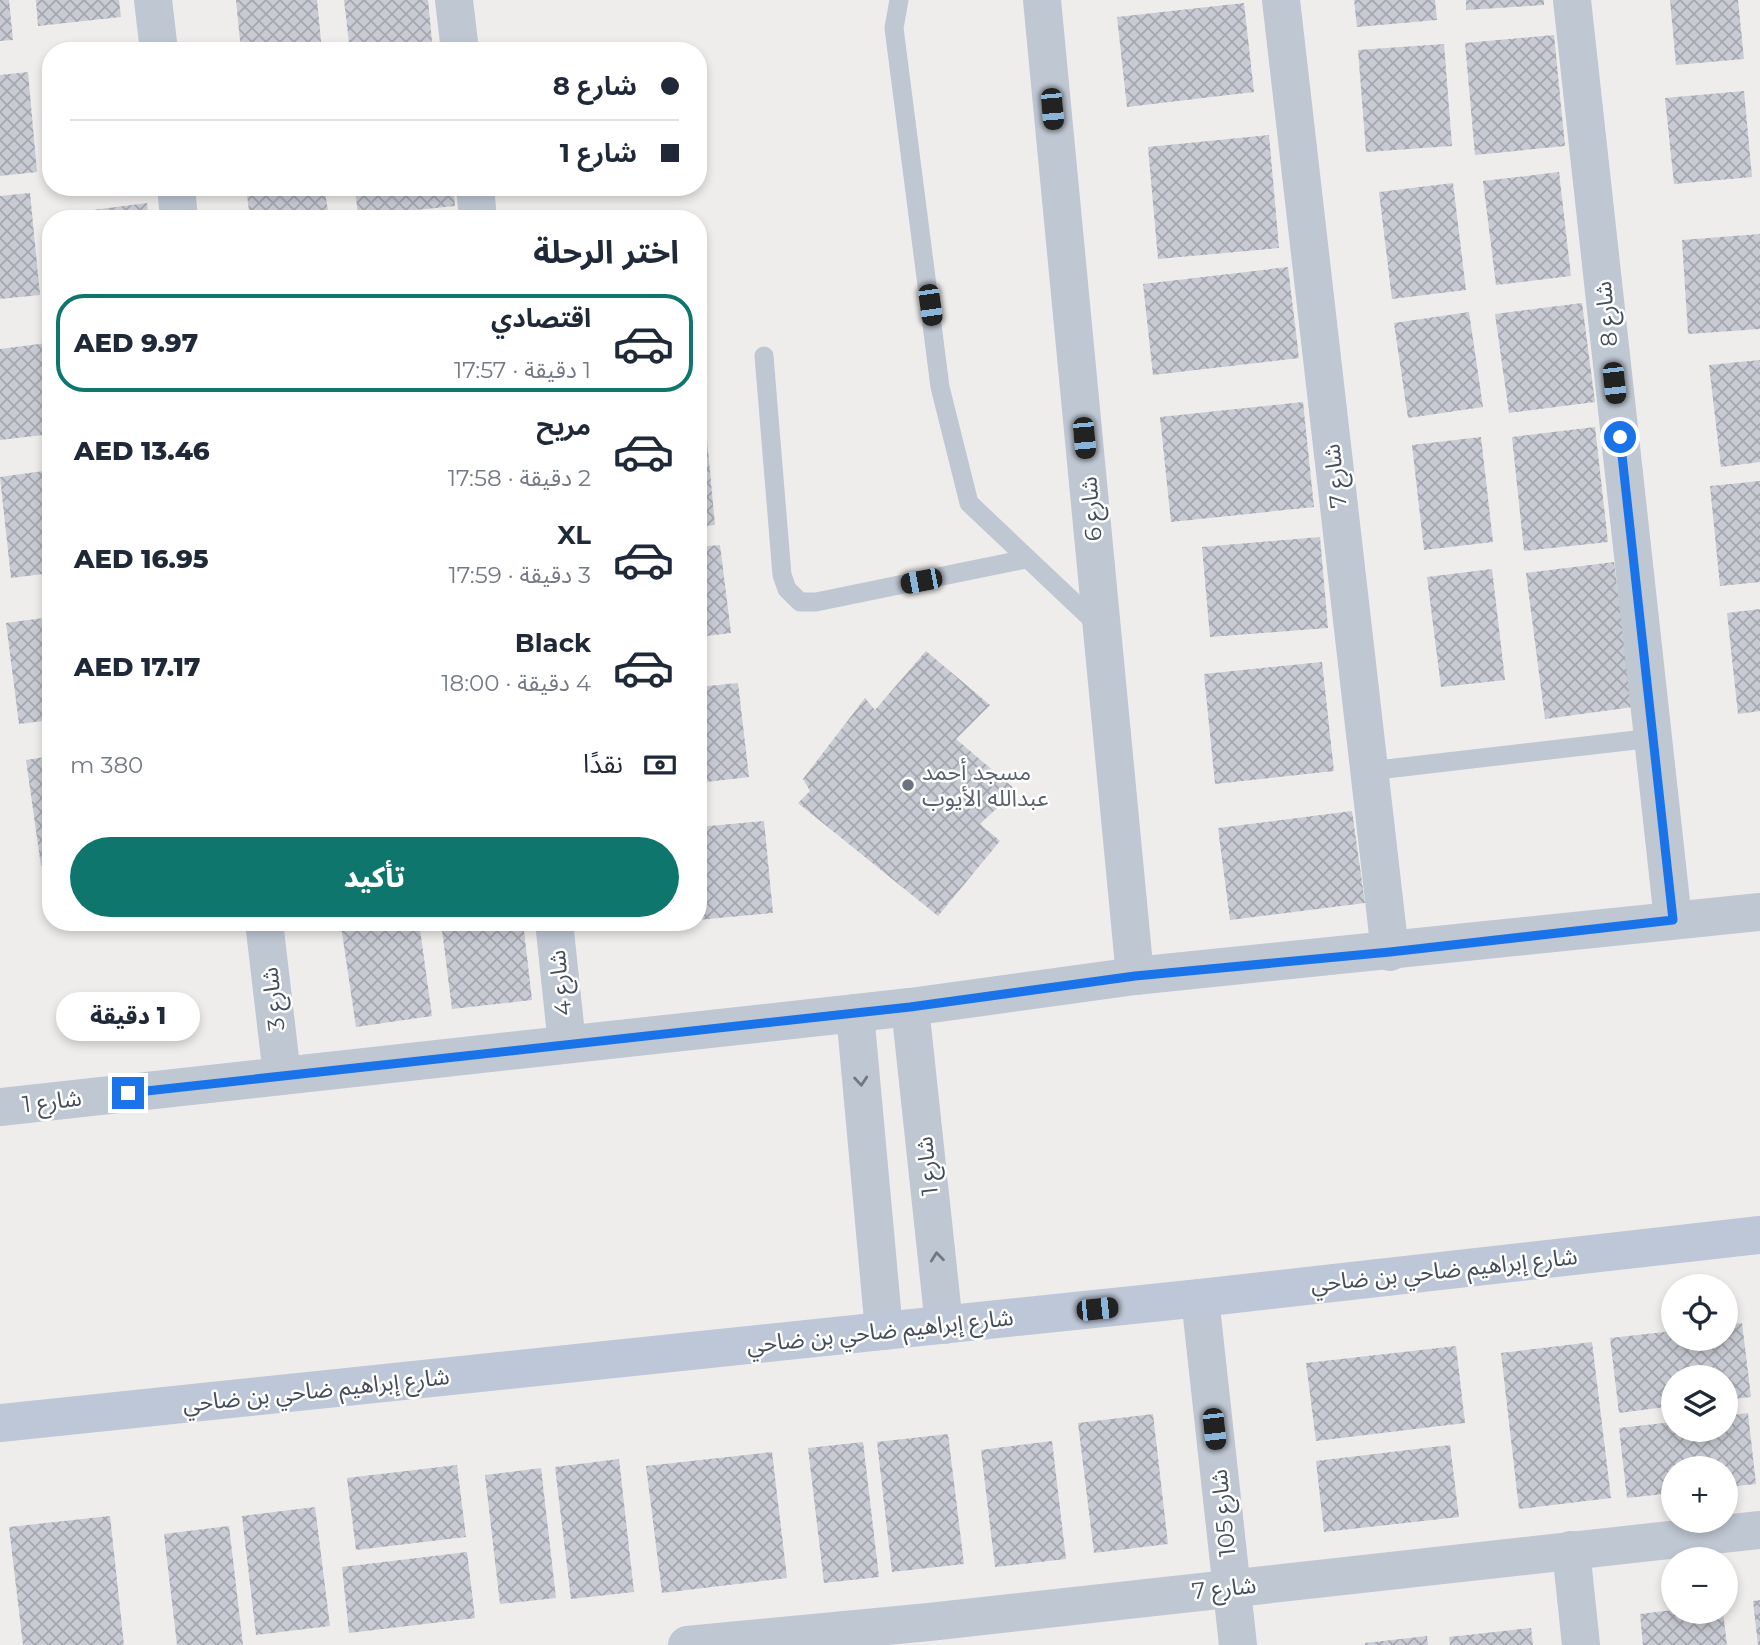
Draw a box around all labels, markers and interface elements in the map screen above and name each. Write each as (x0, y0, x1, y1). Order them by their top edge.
text: شارع 8 (553, 70, 637, 102)
car (1040, 87, 1065, 131)
text: شارع 1 (560, 137, 637, 169)
text: اختر الرحلة (533, 232, 679, 271)
street label: شارع 8 (1589, 280, 1626, 348)
car (917, 283, 944, 327)
text: اقتصادي (491, 302, 591, 334)
icon: car (612, 312, 675, 375)
text: AED 9.97 (74, 327, 198, 359)
text: 1 دقيقة · 17:57 (454, 356, 591, 384)
car (1602, 361, 1627, 405)
text: مريح (536, 410, 591, 442)
car (1072, 416, 1097, 460)
icon: car (612, 420, 675, 483)
route start (1604, 421, 1636, 453)
text: AED 13.46 (74, 435, 210, 467)
street label: شارع 7 (1317, 442, 1356, 510)
text: 2 دقيقة · 17:58 (448, 464, 591, 492)
street label: شارع 6 (1074, 475, 1111, 543)
text: XL (557, 519, 591, 551)
icon: car (612, 528, 675, 591)
text: AED 16.95 (74, 543, 209, 575)
text: 3 دقيقة · 17:59 (448, 561, 591, 589)
car (899, 567, 944, 595)
text: Black (515, 627, 591, 659)
icon: car (612, 636, 675, 699)
text: AED 17.17 (74, 651, 201, 683)
text: 4 دقيقة · 18:00 (441, 669, 591, 697)
icon: cash (641, 746, 679, 784)
text: نقدًا (583, 748, 623, 780)
text: 380 m (70, 751, 143, 779)
place label: مسجد أحمد عبدالله الأيوب (922, 758, 1049, 812)
marker: مسجد أحمد عبدالله الأيوب (900, 777, 916, 793)
button: تأكيد (70, 837, 679, 917)
street label: شارع 4 (543, 948, 580, 1017)
street label: شارع 3 (255, 965, 294, 1032)
callout: 1 دقيقة (56, 992, 200, 1040)
text: 1 دقيقة (90, 1002, 166, 1030)
one-way arrow (853, 1076, 868, 1087)
route end (112, 1077, 144, 1109)
street label: شارع 1 (21, 1083, 83, 1121)
street label: شارع 1 (910, 1135, 947, 1197)
street label: شارع إبراهيم ضاحي بن ضاحي (1309, 1242, 1579, 1301)
one-way arrow (929, 1251, 944, 1263)
map controls (1661, 1274, 1738, 1624)
button: locate (1661, 1274, 1738, 1351)
car (1076, 1296, 1119, 1322)
street label: شارع إبراهيم ضاحي بن ضاحي (745, 1303, 1015, 1362)
street label: شارع إبراهيم ضاحي بن ضاحي (181, 1362, 451, 1421)
button: layers (1661, 1365, 1738, 1442)
car (1202, 1407, 1227, 1451)
button: + (1661, 1456, 1738, 1533)
street label: شارع 105 (1205, 1468, 1244, 1558)
button: − (1661, 1547, 1738, 1624)
street label: شارع 7 (1191, 1571, 1258, 1608)

